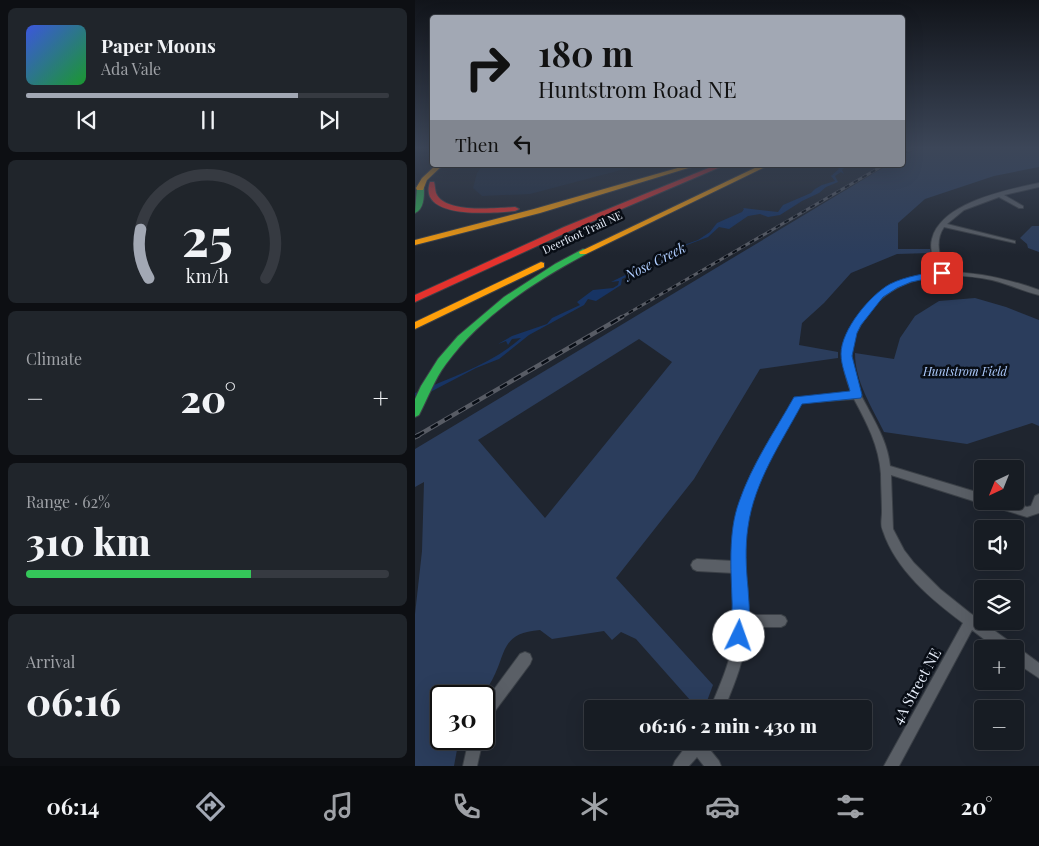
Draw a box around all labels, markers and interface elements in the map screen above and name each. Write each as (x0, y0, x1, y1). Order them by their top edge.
text: 180 m (538, 29, 633, 76)
text: Paper Moons (101, 32, 216, 58)
icon: right (455, 35, 520, 100)
text: Ada Vale (101, 58, 161, 79)
text: Huntstrom Road NE (538, 74, 737, 104)
icon: previous (73, 106, 101, 134)
icon: pause (194, 106, 222, 134)
icon: next (315, 106, 343, 134)
icon: left (509, 130, 537, 158)
text: Then (455, 131, 499, 157)
text: 25 (182, 201, 233, 270)
street label: Deerfoot Trail NE (540, 207, 625, 257)
water label: Nose Creek (620, 238, 689, 285)
pin (921, 252, 963, 294)
icon: arrive (928, 259, 956, 287)
text: km/h (186, 264, 229, 287)
text: Climate (26, 348, 82, 369)
park label: Huntstrom Field (922, 363, 1008, 379)
text: 20° (181, 372, 236, 423)
text: − (26, 379, 44, 416)
text: + (373, 379, 389, 416)
north arrow (974, 460, 1024, 510)
map controls (974, 460, 1024, 750)
text: Range · 62% (26, 491, 110, 512)
text: 310 km (26, 515, 151, 566)
button: sound (974, 520, 1024, 570)
button: layers (974, 580, 1024, 630)
position arrow (712, 609, 764, 661)
button: + (974, 640, 1024, 690)
street label: 4A Street NE (887, 644, 945, 728)
text: Arrival (26, 651, 75, 672)
text: 06:16 (26, 675, 121, 726)
speed limit sign: 30 (430, 685, 495, 750)
button: − (974, 700, 1024, 750)
text: 06:16 · 2 min · 430 m (639, 712, 817, 738)
icon: directions (193, 789, 228, 824)
icon: music (321, 789, 356, 824)
icon: phone (449, 789, 484, 824)
icon: climate (577, 789, 612, 824)
icon: car (705, 789, 740, 824)
icon: filters (833, 789, 868, 824)
text: 06:14 (47, 791, 99, 821)
text: 20° (961, 791, 992, 821)

